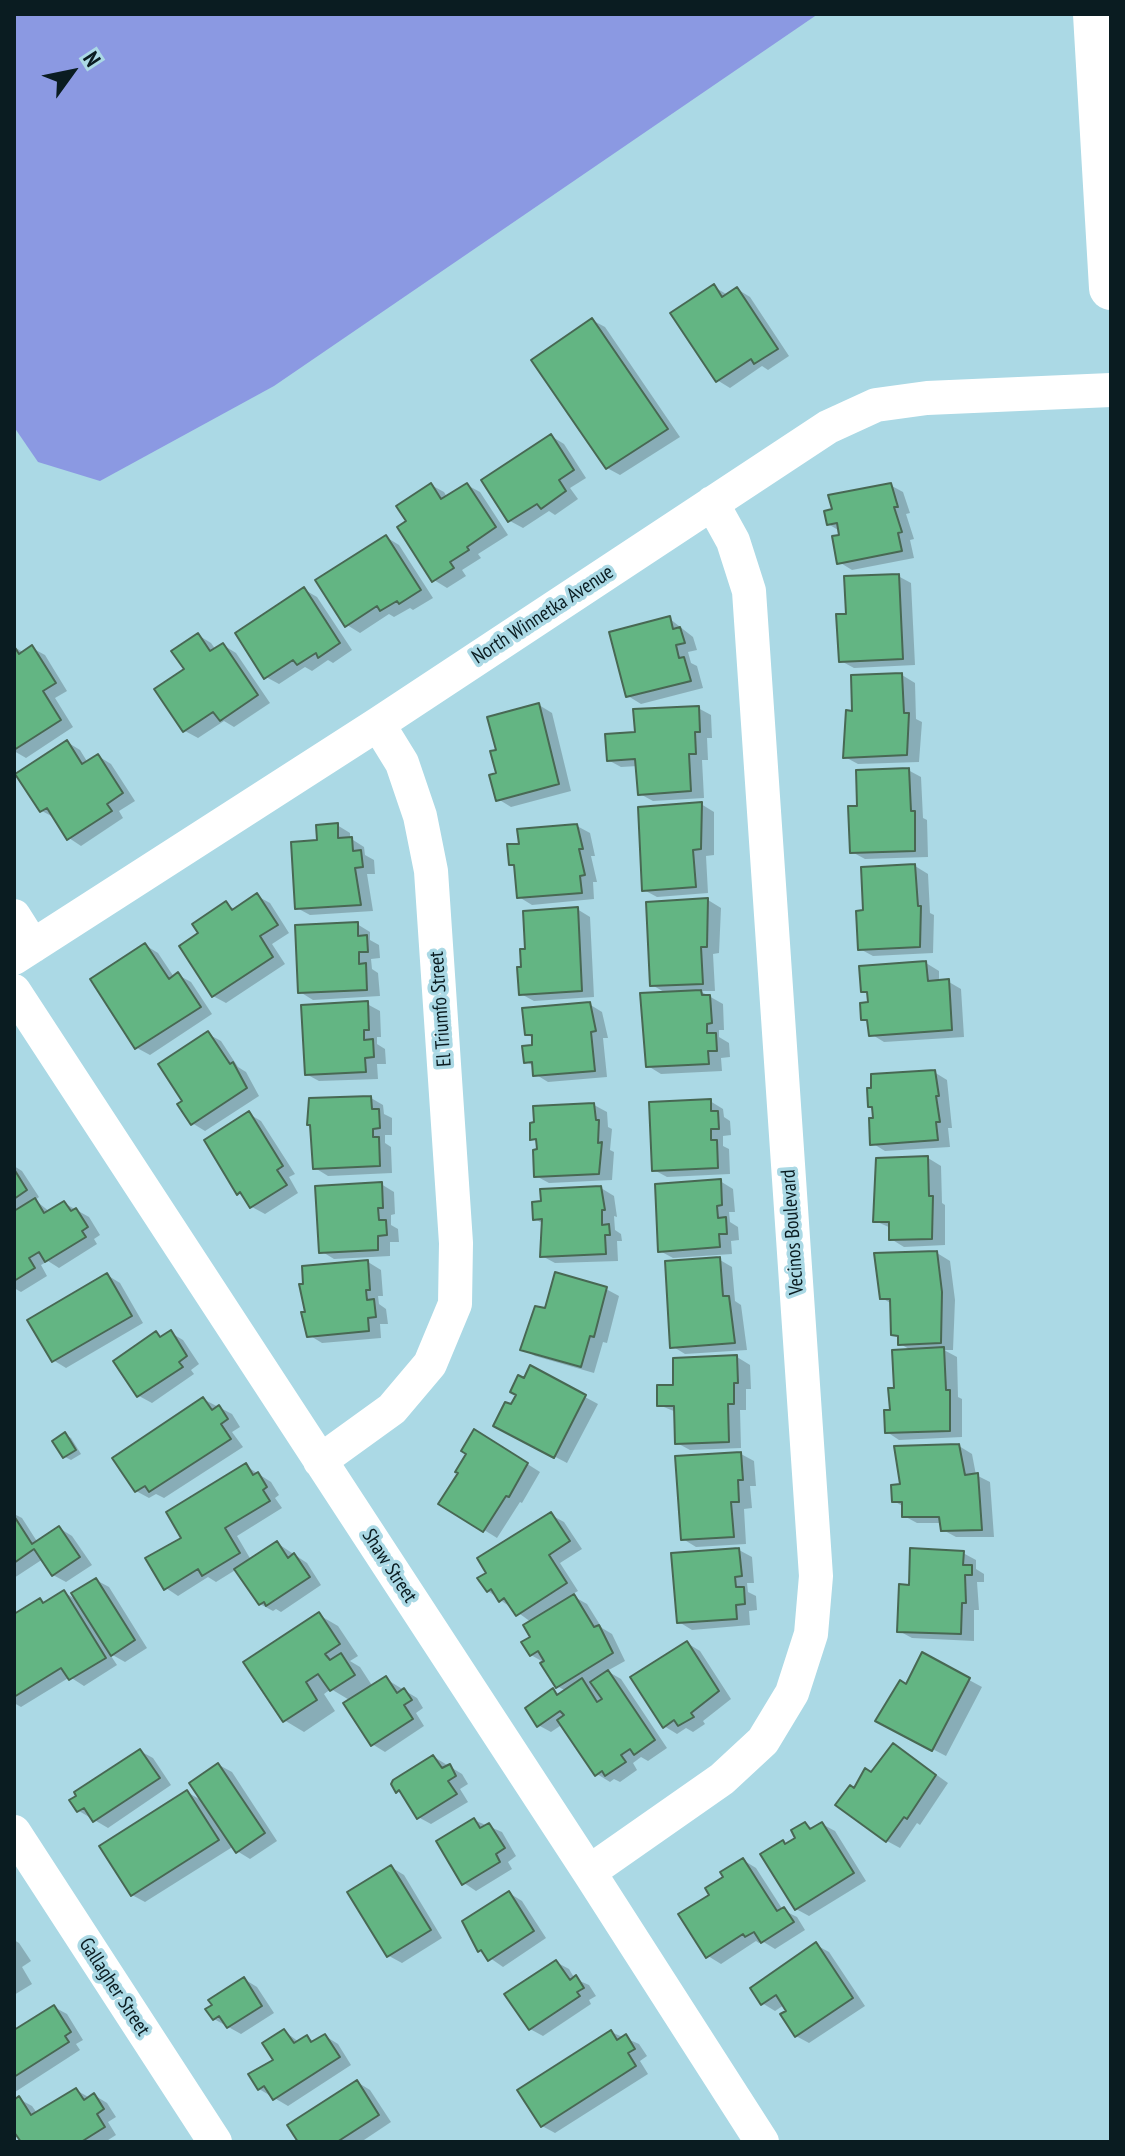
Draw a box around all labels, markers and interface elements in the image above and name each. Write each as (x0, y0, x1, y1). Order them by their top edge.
north arrow (32, 32, 112, 112)
text: N (77, 46, 107, 72)
street label: North Winnetka Avenue (468, 560, 618, 670)
street label: El Triumfo Street (425, 951, 457, 1067)
street label: Vecinos Boulevard (777, 1169, 809, 1295)
street label: Shaw Street (356, 1525, 422, 1607)
street label: Gallagher Street (73, 1934, 155, 2040)

